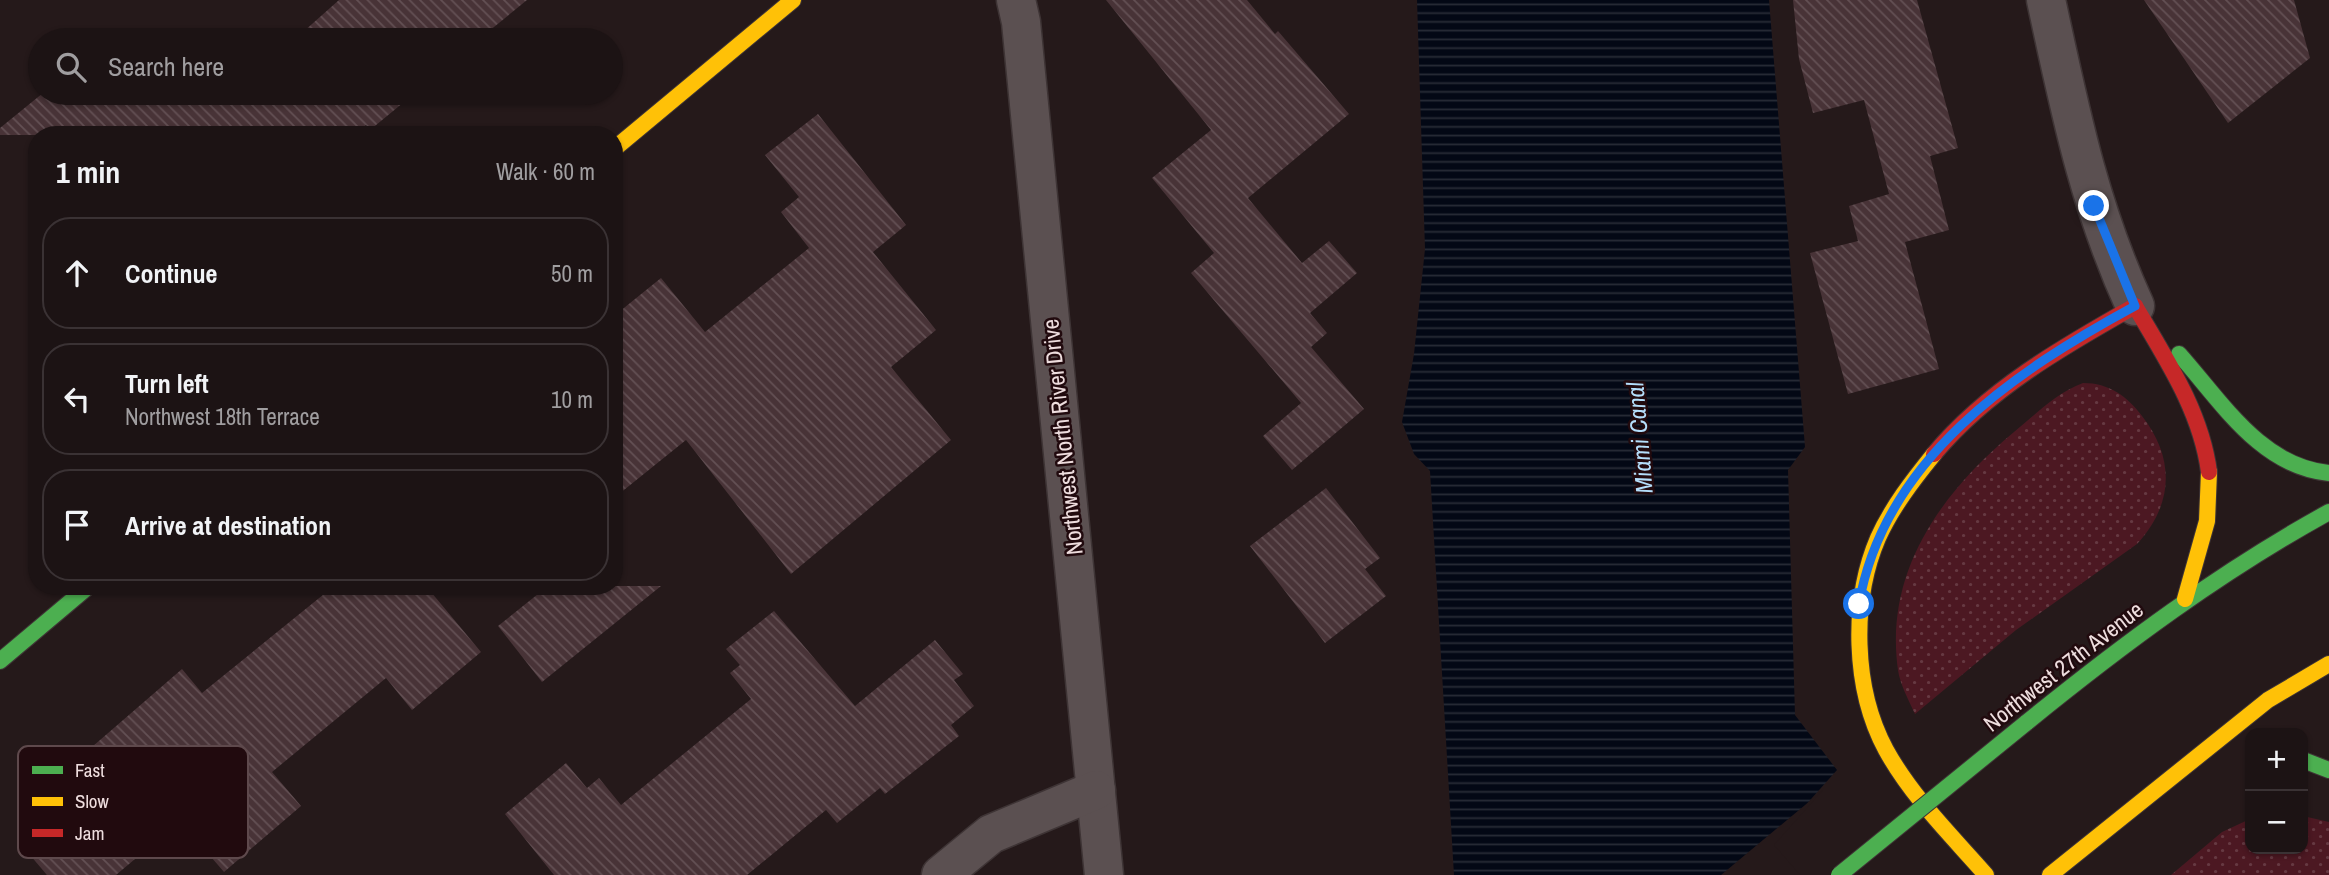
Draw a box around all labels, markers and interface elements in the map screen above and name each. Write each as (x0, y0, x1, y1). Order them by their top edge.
search box (28, 28, 623, 105)
icon: search (52, 48, 90, 86)
text: Search here (108, 49, 224, 84)
text: 1 min (56, 152, 120, 192)
text: Walk · 60 m (496, 156, 595, 187)
route end (2078, 190, 2109, 221)
icon: ahead (58, 254, 96, 292)
text: Continue (125, 256, 217, 291)
text: 50 m (551, 258, 593, 289)
street label: Northwest North River Drive (1034, 318, 1090, 556)
text: Turn left (125, 366, 209, 401)
icon: left (58, 380, 96, 418)
water label: Miami Canal (1618, 380, 1660, 495)
text: 10 m (551, 384, 593, 415)
text: Northwest 18th Terrace (125, 401, 320, 432)
icon: arrive (58, 506, 96, 544)
text: Arrive at destination (125, 508, 331, 543)
route start (1843, 588, 1874, 619)
street label: Northwest 27th Avenue (1977, 594, 2149, 738)
map controls (2245, 728, 2308, 854)
button: + (2245, 728, 2308, 791)
legend (18, 746, 248, 858)
text: Fast (75, 757, 105, 783)
text: Slow (75, 788, 110, 814)
button: − (2245, 791, 2308, 854)
text: Jam (75, 820, 104, 846)

